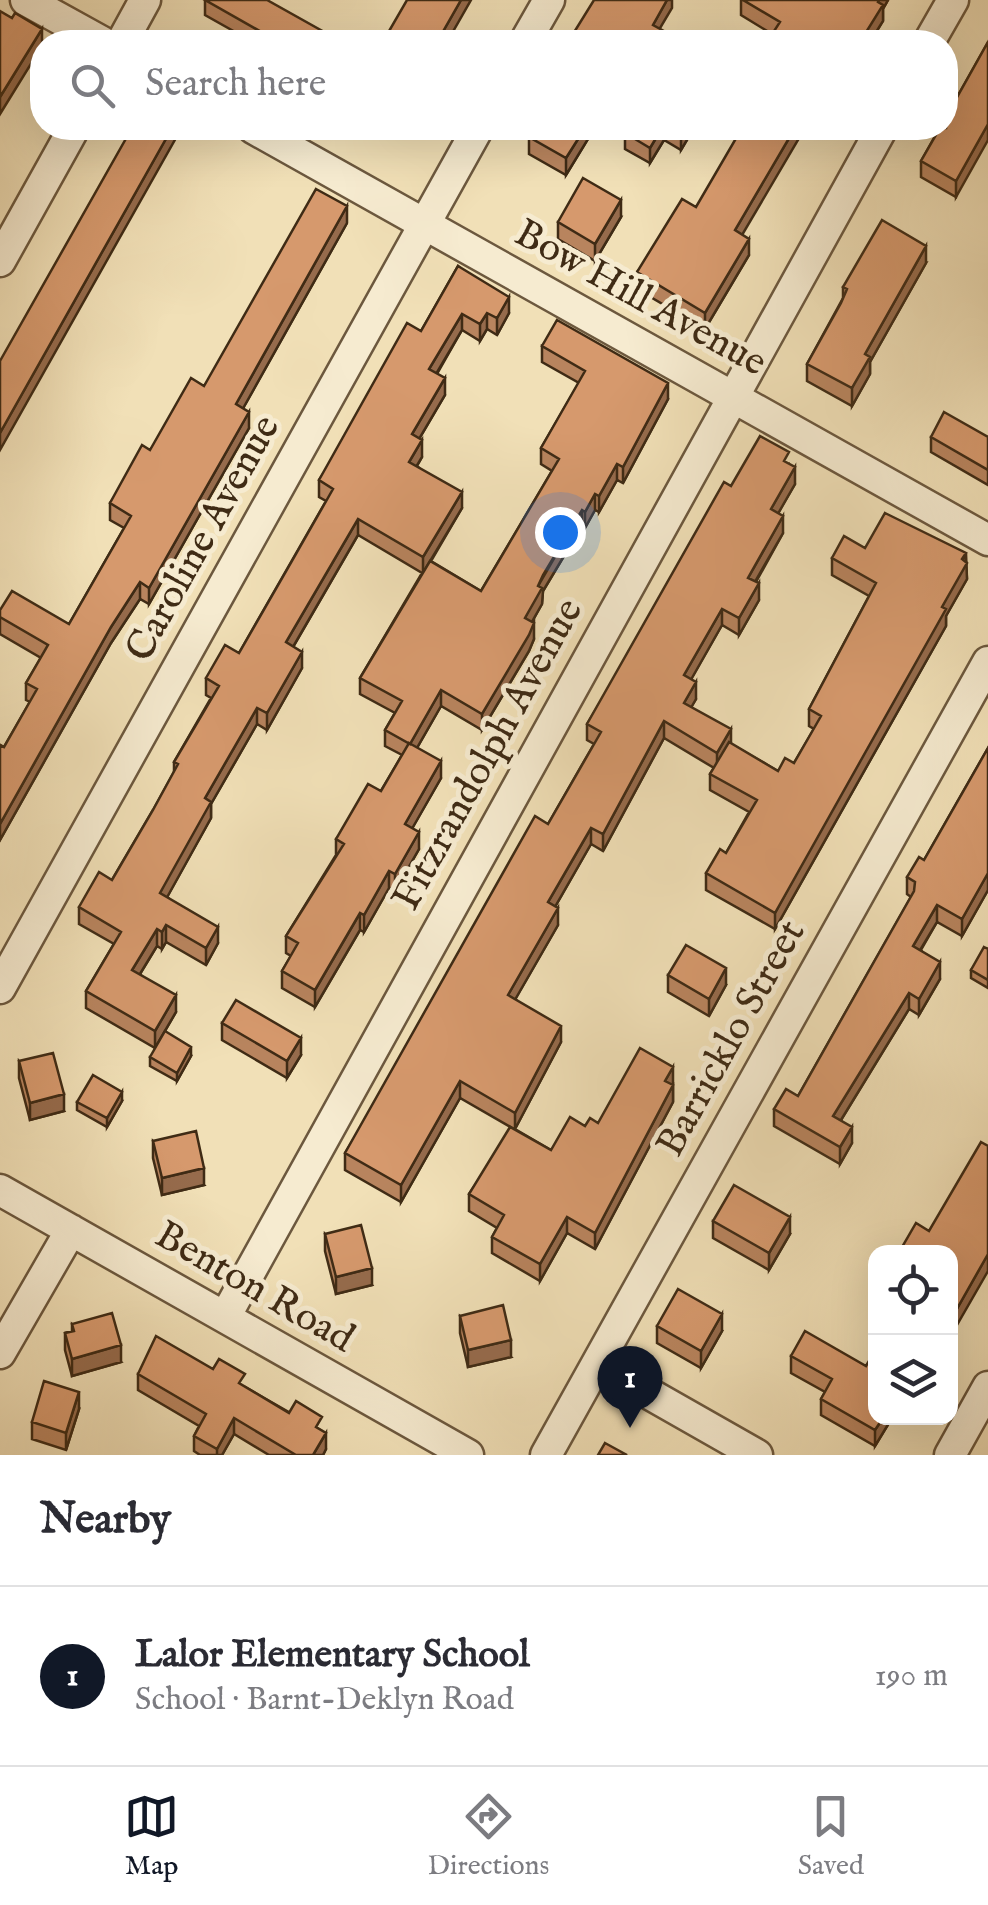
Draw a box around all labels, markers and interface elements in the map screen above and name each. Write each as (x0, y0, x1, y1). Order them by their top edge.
search box (30, 30, 958, 140)
icon: search (65, 58, 120, 113)
text: Search here (145, 61, 326, 109)
street label: Bow Hill Avenue (505, 209, 775, 389)
street label: Caroline Avenue (115, 407, 293, 671)
your location (535, 507, 586, 558)
street label: Fitzrandolph Avenue (382, 590, 596, 920)
street label: Barricklo Street (646, 912, 818, 1166)
street label: Benton Road (145, 1211, 363, 1366)
map controls (868, 1245, 958, 1425)
button: locate (868, 1245, 958, 1335)
button: layers (868, 1335, 958, 1425)
pin: 1 (598, 1346, 662, 1428)
text: Nearby (40, 1494, 171, 1547)
text: Lalor Elementary School (135, 1632, 530, 1680)
text: 1 (67, 1656, 78, 1697)
text: 190 m (875, 1656, 948, 1697)
text: School · Barnt-Deklyn Road (135, 1680, 514, 1721)
tab: Map (124, 1789, 179, 1884)
tab: Directions (427, 1789, 549, 1884)
tab: Saved (798, 1789, 864, 1884)

